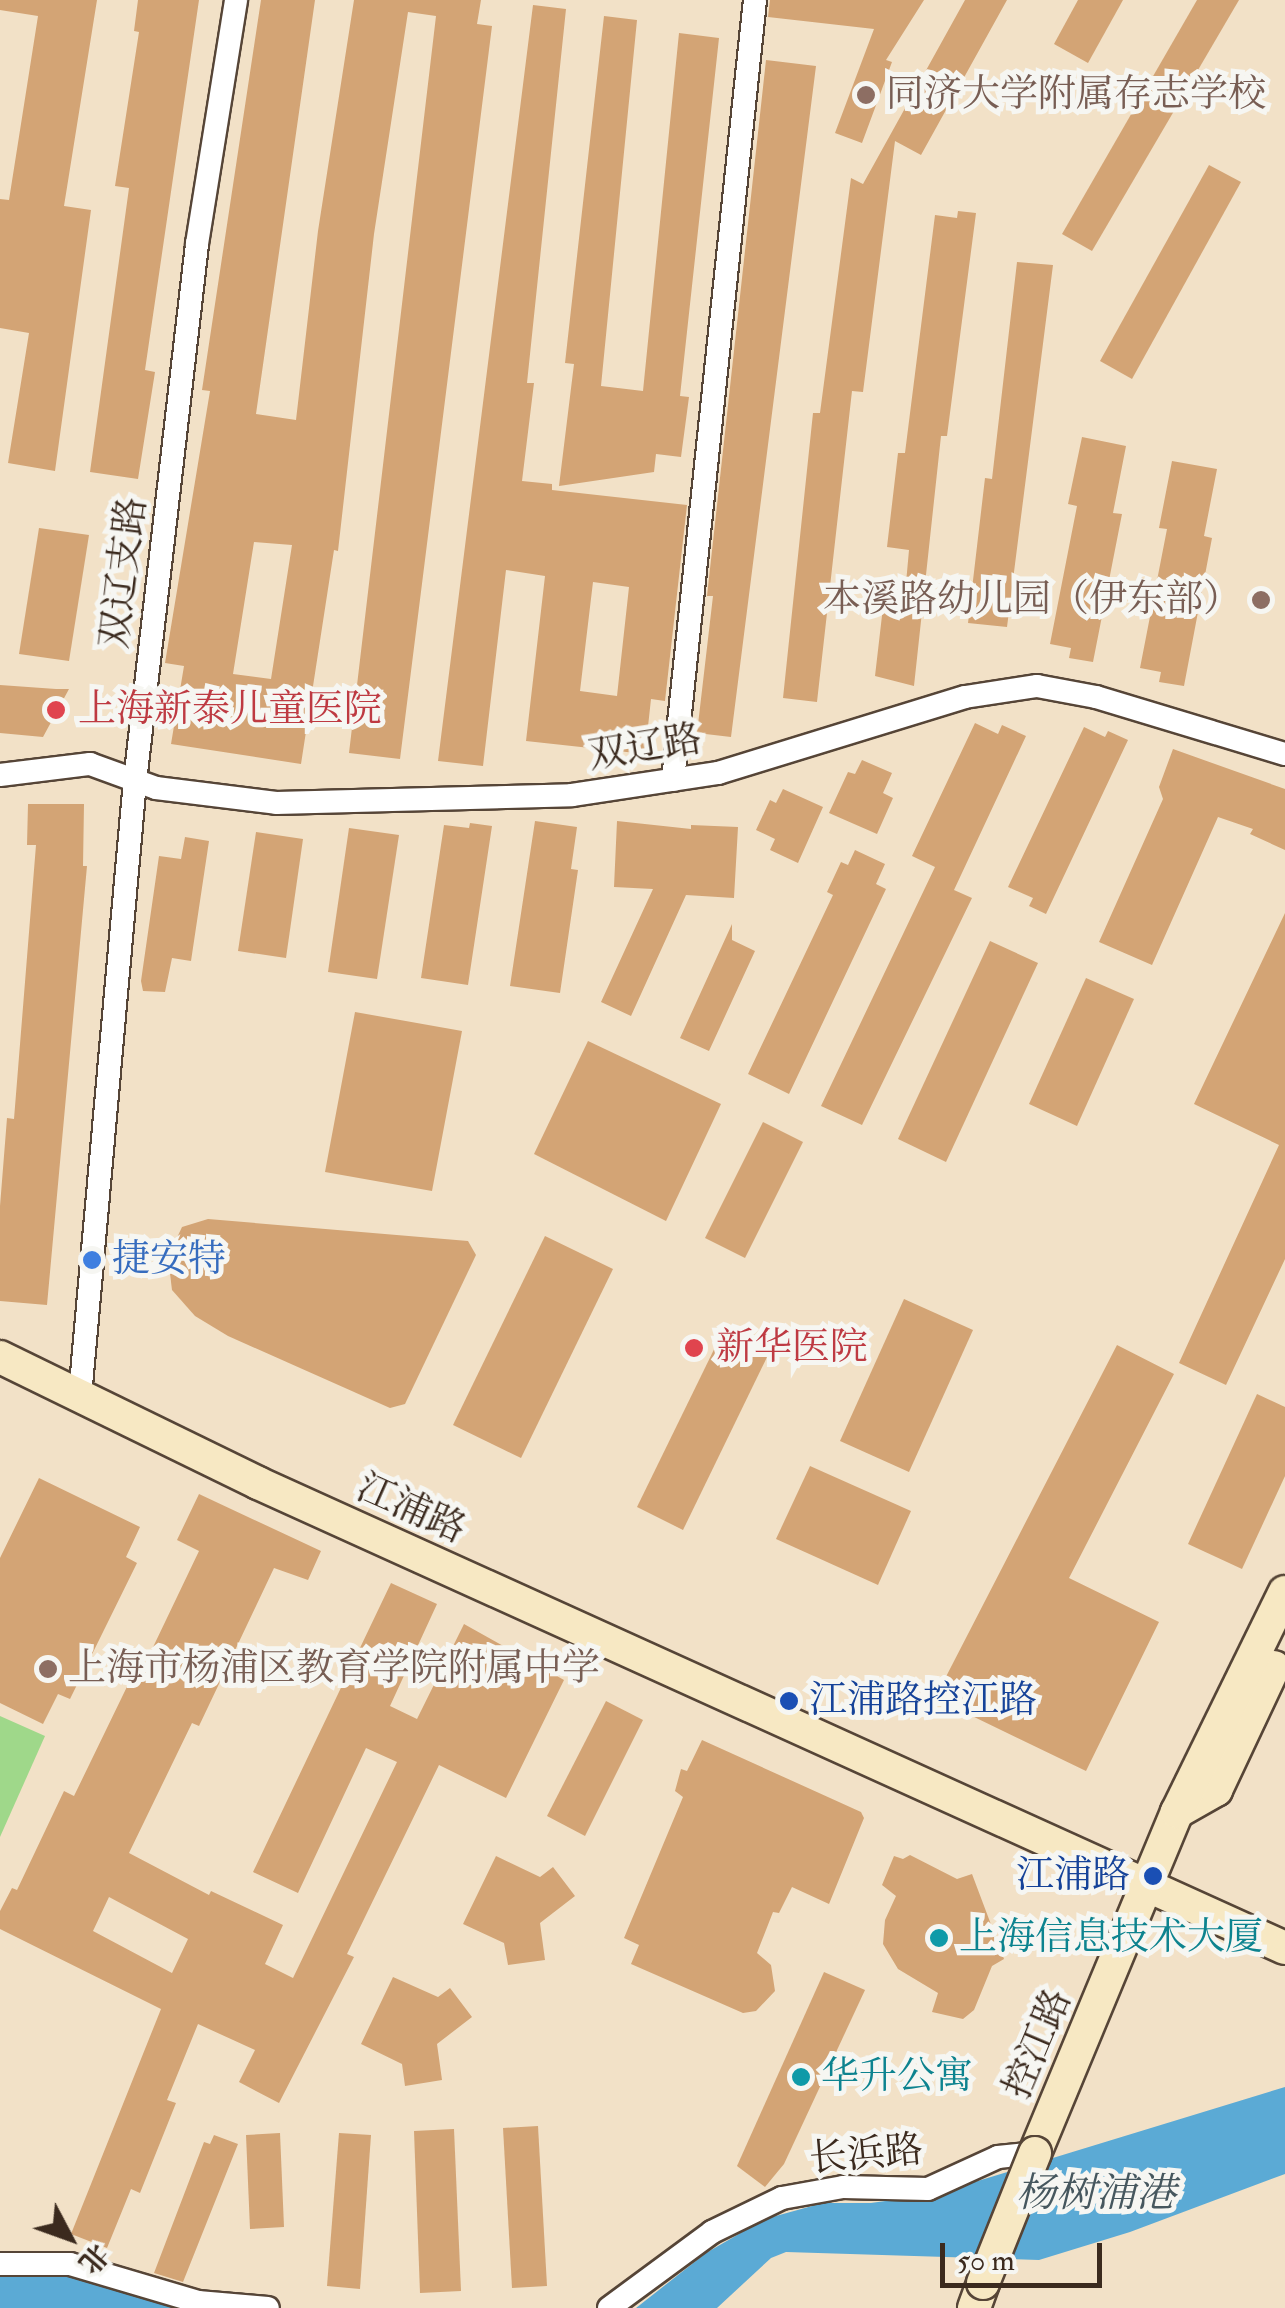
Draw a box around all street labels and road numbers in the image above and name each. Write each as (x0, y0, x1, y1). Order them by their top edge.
street label: 双辽支路 (92, 495, 156, 651)
street label: 双辽路 (585, 717, 705, 779)
street label: 江浦路 (350, 1465, 472, 1553)
street label: 控江路 (995, 1983, 1081, 2105)
street label: 长浜路 (807, 2127, 925, 2183)

